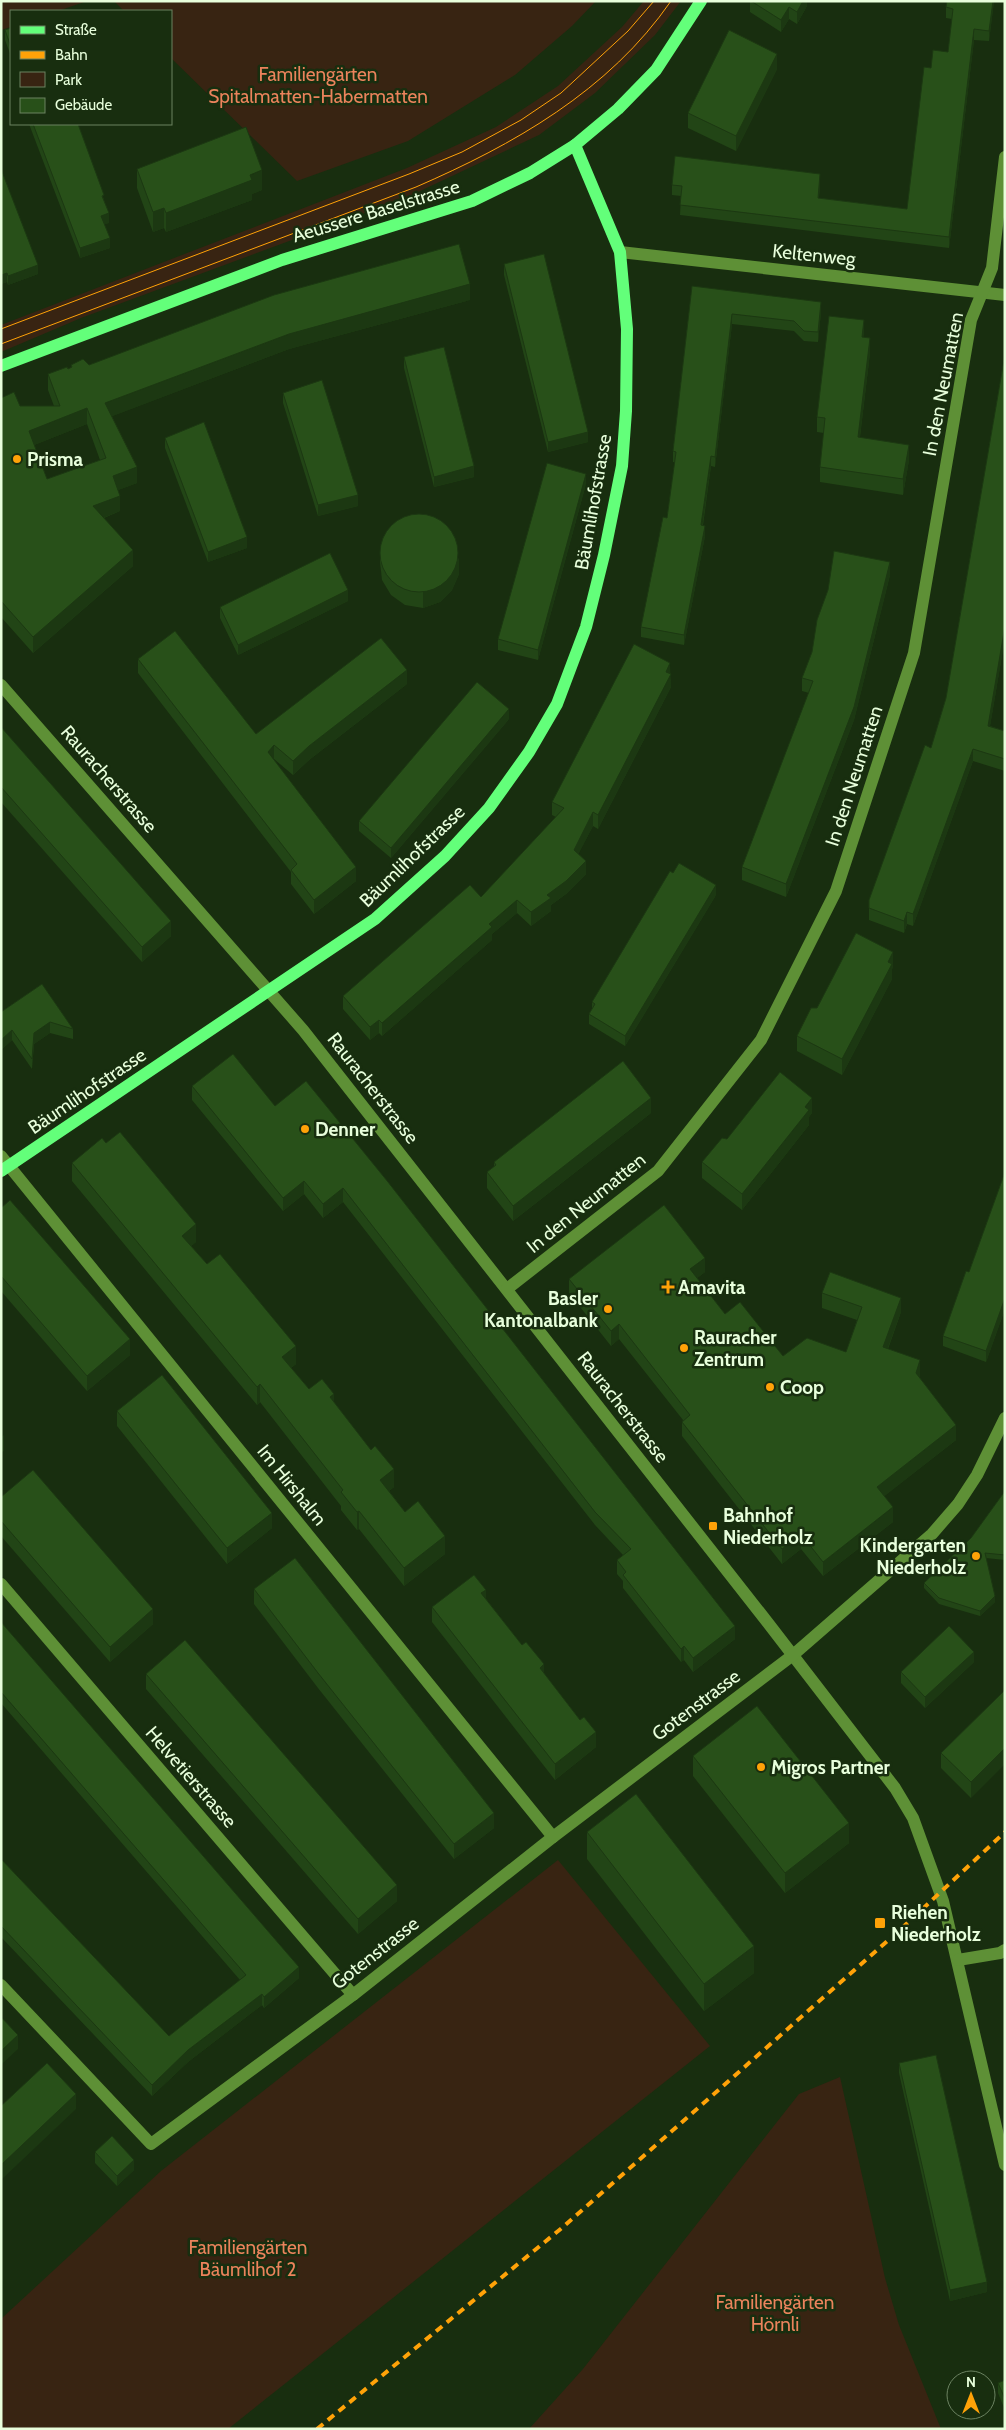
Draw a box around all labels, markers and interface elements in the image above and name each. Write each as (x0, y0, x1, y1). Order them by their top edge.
legend (10, 10, 172, 125)
text: Straße (55, 21, 97, 39)
text: Bahn (55, 46, 88, 64)
park label: Familiengärten Spitalmatten-Habermatten (208, 63, 428, 108)
text: Park (55, 71, 82, 89)
text: Gebäude (55, 96, 112, 114)
street label: Aeussere Baselstrasse (290, 175, 463, 247)
street label: Keltenweg (771, 239, 857, 271)
street label: In den Neumatten (918, 310, 968, 458)
street label: Bäumlihofstrasse (570, 432, 616, 572)
place label: Prisma (27, 448, 84, 471)
marker: Prisma (11, 453, 23, 465)
street label: In den Neumatten (820, 703, 888, 849)
street label: Rauracherstrasse (56, 721, 162, 838)
street label: Bäumlihofstrasse (355, 800, 470, 912)
street label: Rauracherstrasse (322, 1028, 424, 1148)
street label: Bäumlihofstrasse (24, 1043, 151, 1139)
place label: Denner (315, 1118, 376, 1141)
marker: Denner (299, 1123, 311, 1135)
street label: In den Neumatten (522, 1148, 650, 1258)
place label: Amavita (678, 1276, 746, 1299)
marker: Amavita (662, 1281, 674, 1293)
place label: Basler Kantonalbank (484, 1287, 599, 1332)
marker: Basler Kantonalbank (602, 1303, 614, 1315)
place label: Rauracher Zentrum (694, 1326, 777, 1371)
marker: Rauracher Zentrum (678, 1342, 690, 1354)
street label: Rauracherstrasse (572, 1347, 674, 1467)
place label: Coop (780, 1376, 824, 1399)
marker: Coop (764, 1381, 776, 1393)
street label: Im Hirshalm (252, 1440, 332, 1530)
place label: Bahnhof Niederholz (723, 1504, 813, 1549)
marker: Bahnhof Niederholz (707, 1520, 719, 1532)
place label: Kindergarten Niederholz (860, 1534, 966, 1579)
marker: Kindergarten Niederholz (970, 1550, 982, 1562)
street label: Gotenstrasse (647, 1664, 745, 1746)
street label: Helvetierstrasse (141, 1722, 242, 1833)
place label: Migros Partner (771, 1756, 891, 1779)
marker: Migros Partner (755, 1761, 767, 1773)
place label: Riehen Niederholz (891, 1901, 981, 1946)
street label: Gotenstrasse (327, 1912, 423, 1994)
marker: Riehen Niederholz (873, 1916, 887, 1930)
park label: Familiengärten Bäumlihof 2 (189, 2236, 307, 2281)
park label: Familiengärten Hörnli (716, 2291, 834, 2336)
north arrow (946, 2370, 996, 2420)
text: N (966, 2373, 976, 2391)

